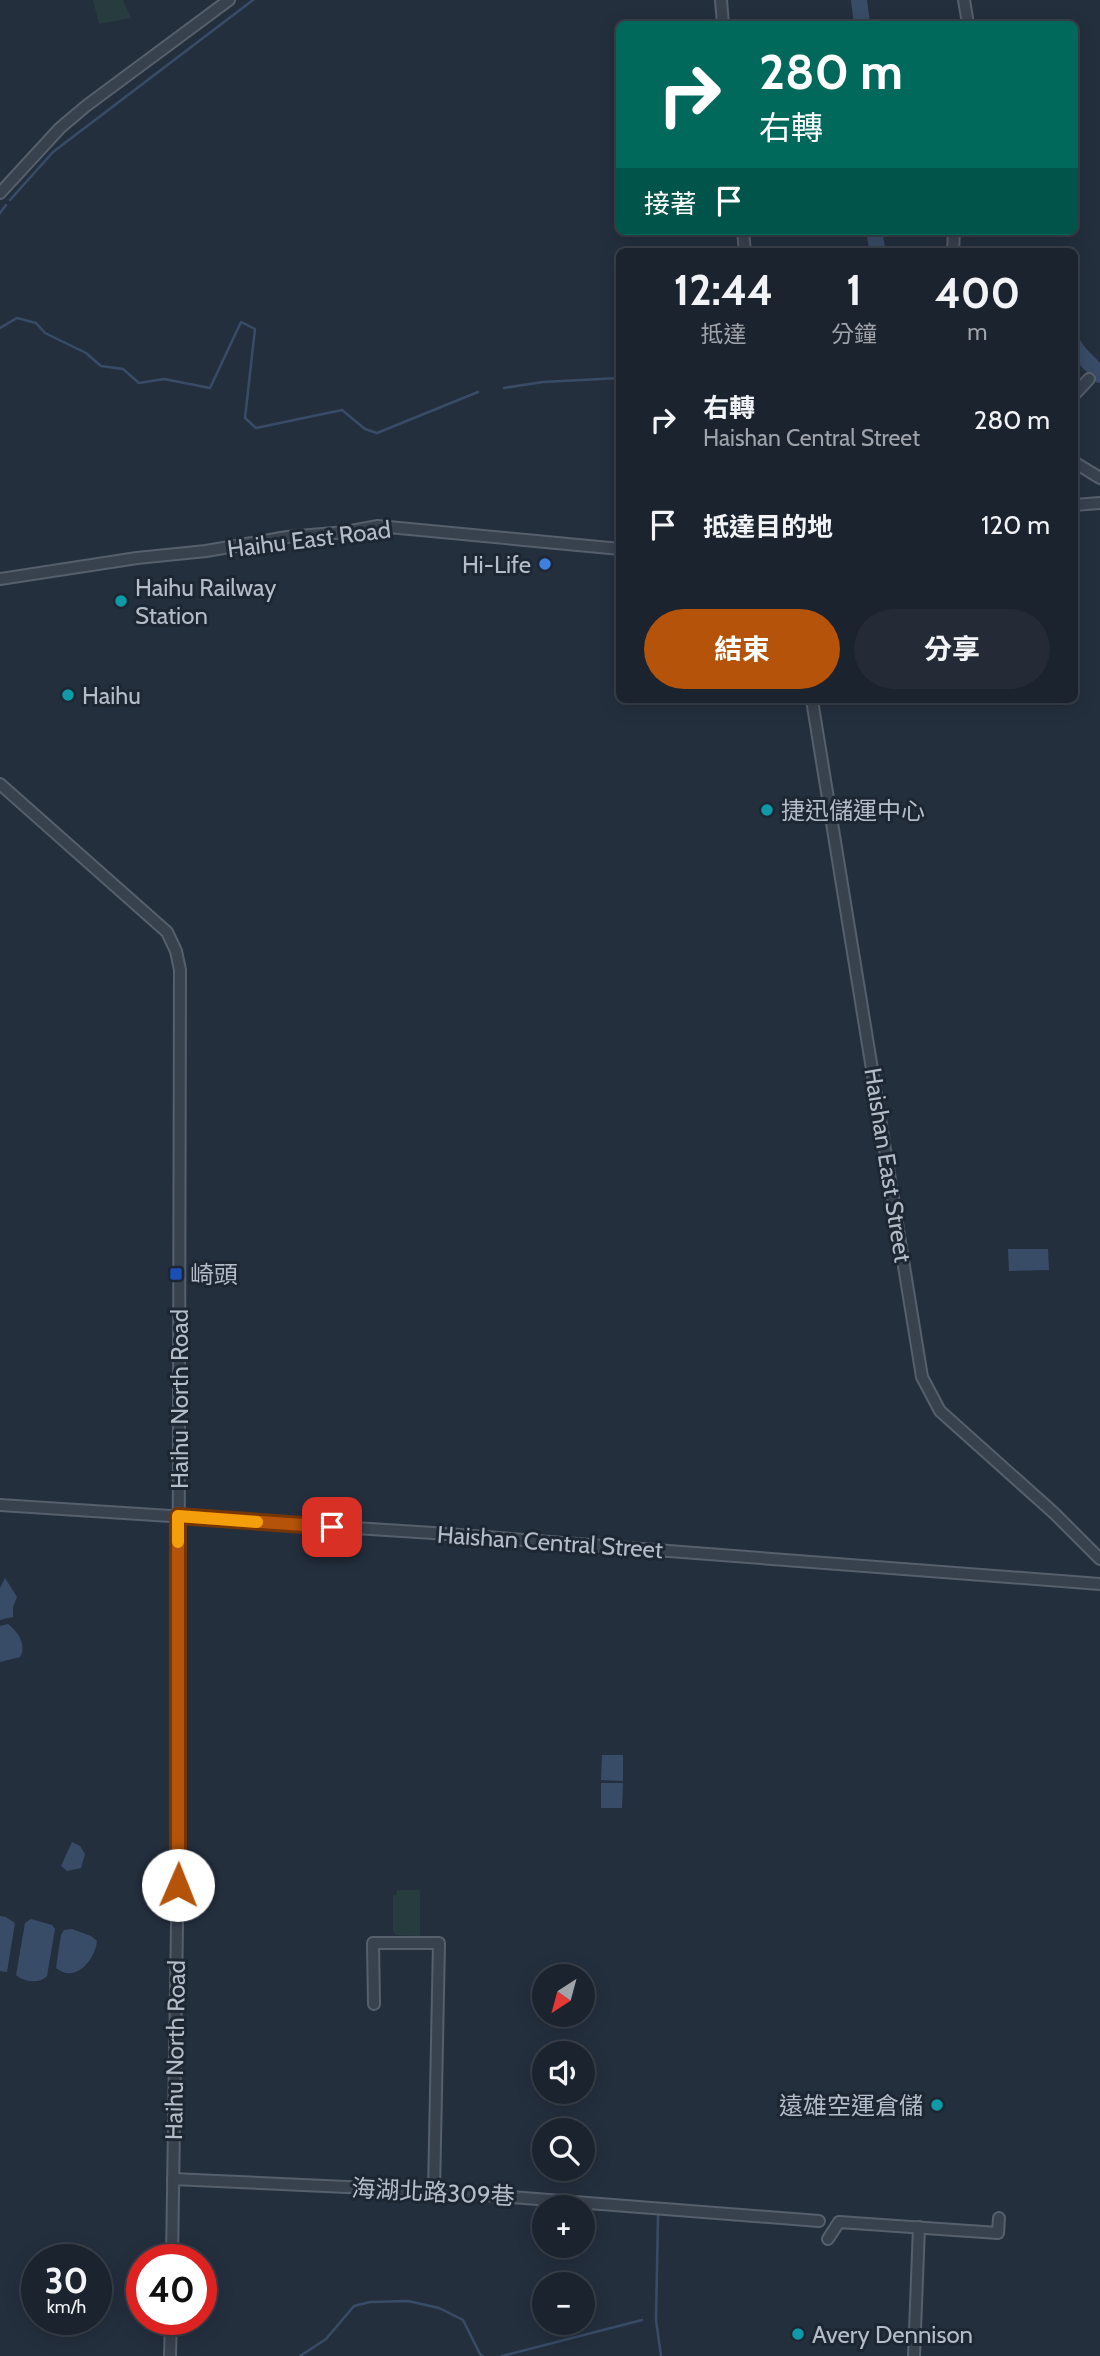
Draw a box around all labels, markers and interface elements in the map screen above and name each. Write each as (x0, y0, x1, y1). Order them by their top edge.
text: 280 m (759, 42, 903, 101)
icon: right (644, 49, 735, 140)
text: 右轉 (759, 108, 823, 147)
icon: arrive (710, 182, 748, 220)
text: 接著 (644, 188, 696, 220)
text: 12:44 (674, 264, 773, 316)
text: 1 (846, 264, 862, 316)
text: 400 (935, 267, 1020, 319)
text: m (967, 318, 988, 346)
text: 抵達 (700, 320, 746, 348)
text: 分鐘 (831, 320, 877, 348)
text: 右轉 (703, 392, 755, 424)
icon: right (644, 401, 682, 439)
text: 280 m (974, 404, 1050, 436)
text: Haishan Central Street (703, 424, 920, 452)
icon: arrive (644, 506, 682, 544)
text: 120 m (981, 509, 1050, 541)
text: 抵達目的地 (703, 511, 833, 543)
street label: Haihu East Road (226, 515, 392, 563)
place label: Hi-Life (462, 550, 531, 579)
marker: Hi-Life (537, 556, 553, 572)
place label: Haihu Railway Station (135, 573, 276, 630)
marker: Haihu Railway Station (113, 593, 129, 609)
button: 結束 (644, 609, 840, 689)
button: 分享 (854, 609, 1050, 689)
place label: Haihu (82, 681, 141, 710)
marker: Haihu (60, 687, 76, 703)
place label: 捷迅儲運中心 (781, 796, 925, 825)
marker: 捷迅儲運中心 (759, 802, 775, 818)
street label: Haishan East Street (858, 1066, 918, 1264)
place label: 崎頭 (190, 1260, 238, 1289)
marker: 崎頭 (168, 1266, 184, 1282)
street label: Haihu North Road (165, 1309, 194, 1489)
pin (302, 1497, 362, 1557)
icon: arrive (313, 1508, 351, 1546)
street label: Haishan Central Street (436, 1520, 664, 1564)
position arrow (141, 1848, 215, 1922)
street label: Haihu North Road (159, 1960, 191, 2140)
north arrow (532, 1964, 595, 2026)
map controls (532, 1964, 595, 2335)
button: sound (532, 2041, 595, 2104)
place label: 遠雄空運倉儲 (779, 2091, 923, 2120)
marker: 遠雄空運倉儲 (929, 2097, 945, 2113)
button: search (532, 2118, 595, 2181)
street label: 海湖北路309巷 (351, 2173, 515, 2211)
button: + (532, 2195, 595, 2258)
speed limit sign: 40 (126, 2244, 217, 2335)
text: 30 (45, 2259, 88, 2302)
button: − (532, 2272, 595, 2335)
text: km/h (47, 2296, 86, 2318)
place label: Avery Dennison (812, 2320, 973, 2349)
marker: Avery Dennison (790, 2326, 806, 2342)

